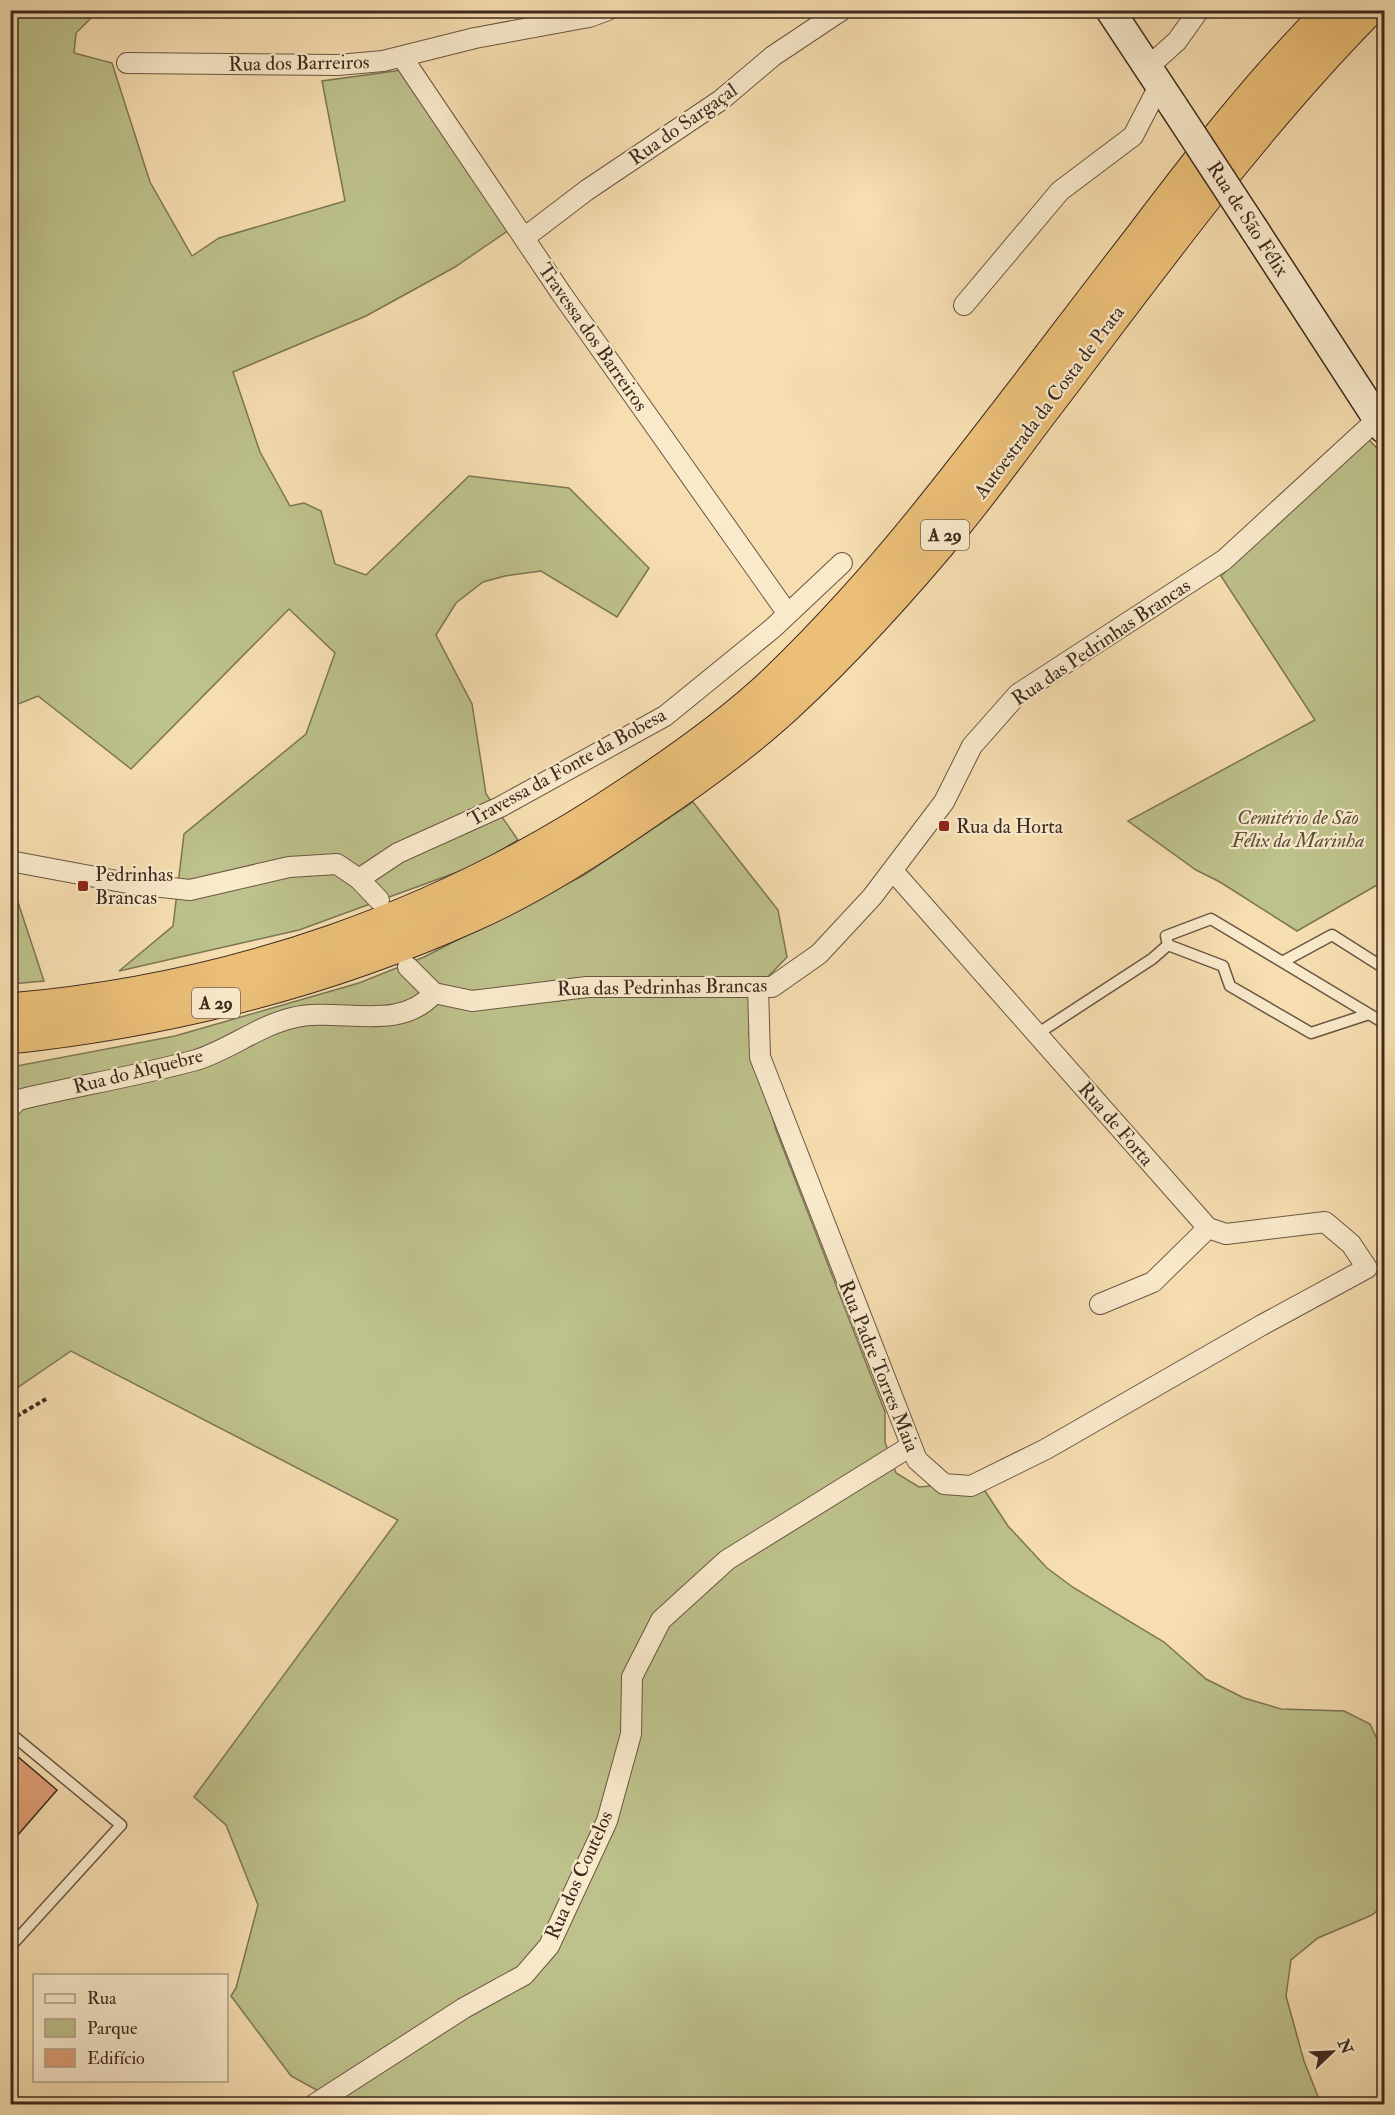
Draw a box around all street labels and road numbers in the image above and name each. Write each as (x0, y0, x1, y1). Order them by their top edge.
street label: Rua dos Barreiros (228, 49, 370, 77)
street label: Rua do Sargaçal (624, 77, 742, 171)
street label: Rua de São Félix (1202, 157, 1295, 281)
street label: Travessa dos Barreiros (532, 258, 654, 416)
street label: Autoestrada da Costa de Prata (968, 300, 1130, 504)
road number: A 29 (921, 520, 969, 550)
street label: Rua das Pedrinhas Brancas (1007, 573, 1195, 711)
street label: Travessa da Fonte da Bobesa (464, 702, 671, 832)
street label: Rua das Pedrinhas Brancas (557, 973, 768, 1001)
road number: A 29 (192, 988, 240, 1018)
street label: Rua do Alquebre (70, 1043, 206, 1099)
street label: Rua de Forta (1073, 1077, 1160, 1172)
street label: Rua Padre Torres Maia (833, 1276, 925, 1456)
street label: Rua dos Coutelos (539, 1807, 619, 1943)

